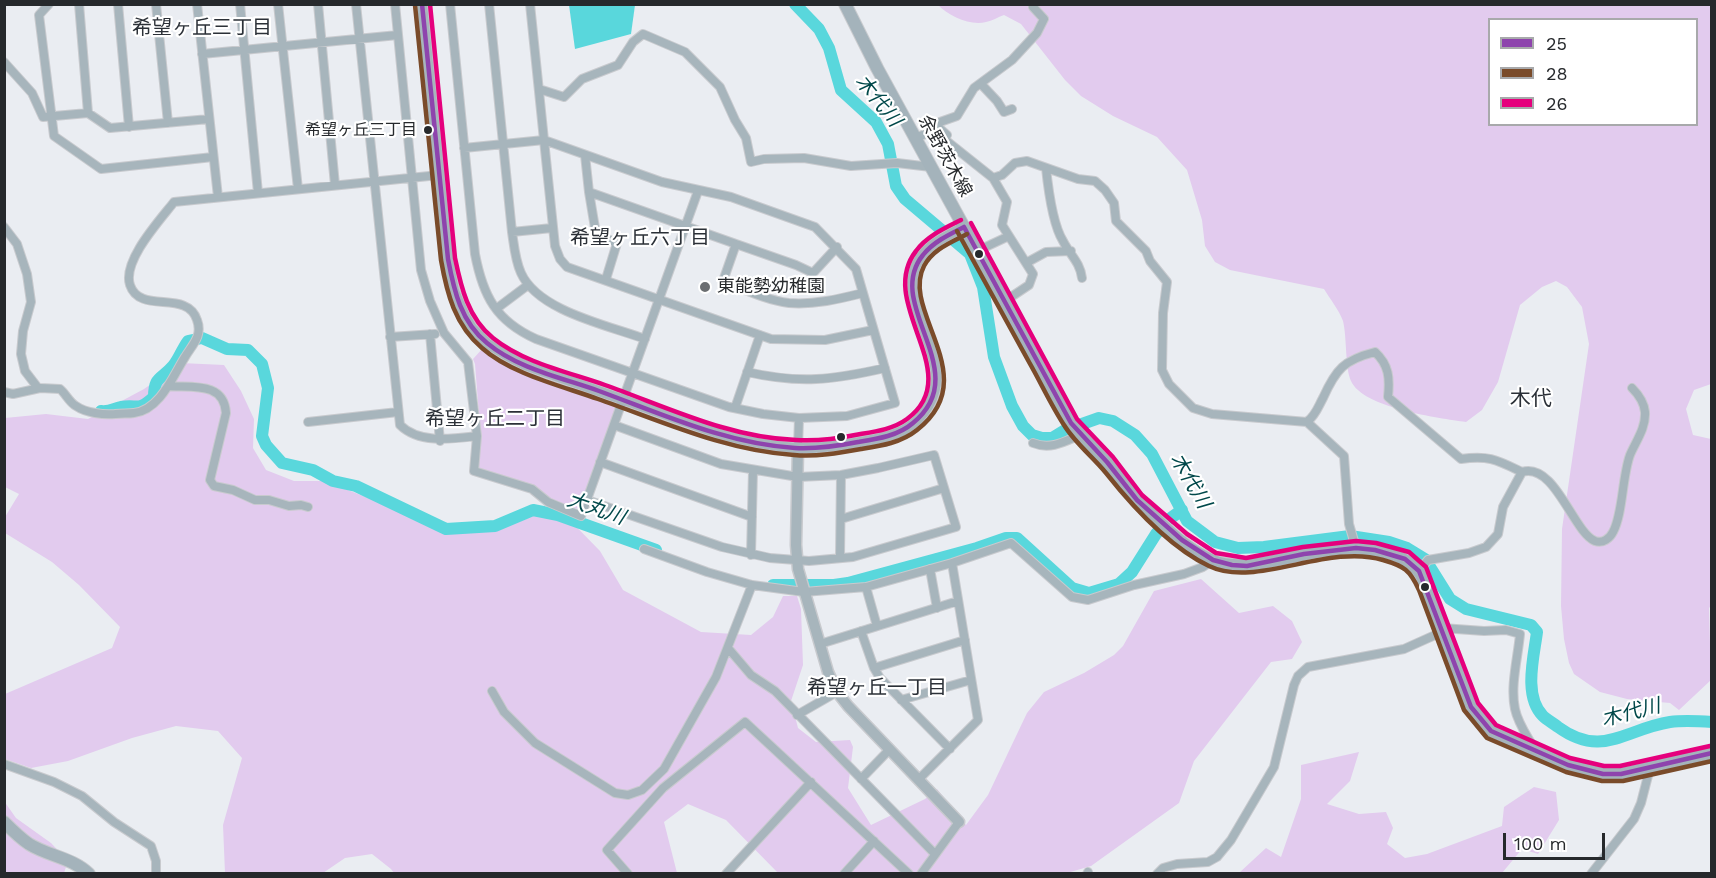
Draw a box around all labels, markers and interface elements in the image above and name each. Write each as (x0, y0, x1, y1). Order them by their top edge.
district label: 希望ヶ丘三丁目 (132, 16, 272, 40)
legend (1488, 18, 1698, 126)
text: 25 (1546, 33, 1567, 54)
text: 28 (1546, 63, 1568, 84)
water label: 木代川 (850, 70, 906, 132)
text: 26 (1546, 93, 1567, 114)
street label: 余野茨木線 (914, 111, 976, 201)
place label: 希望ヶ丘三丁目 (305, 120, 417, 140)
marker: 希望ヶ丘三丁目 (422, 124, 434, 136)
district label: 希望ヶ丘六丁目 (570, 226, 710, 250)
unlabelled marker (973, 248, 985, 260)
place label: 東能勢幼稚園 (717, 276, 825, 298)
marker: 東能勢幼稚園 (698, 280, 712, 294)
district label: 木代 (1510, 386, 1552, 412)
district label: 希望ヶ丘二丁目 (425, 407, 565, 431)
unlabelled marker (835, 431, 847, 443)
water label: 木代川 (1165, 449, 1215, 513)
water label: 大丸川 (564, 488, 628, 530)
unlabelled marker (1419, 581, 1431, 593)
district label: 希望ヶ丘一丁目 (807, 676, 947, 700)
water label: 木代川 (1599, 694, 1663, 732)
scale bar (1506, 821, 1608, 859)
text: 100 m (1514, 833, 1567, 854)

